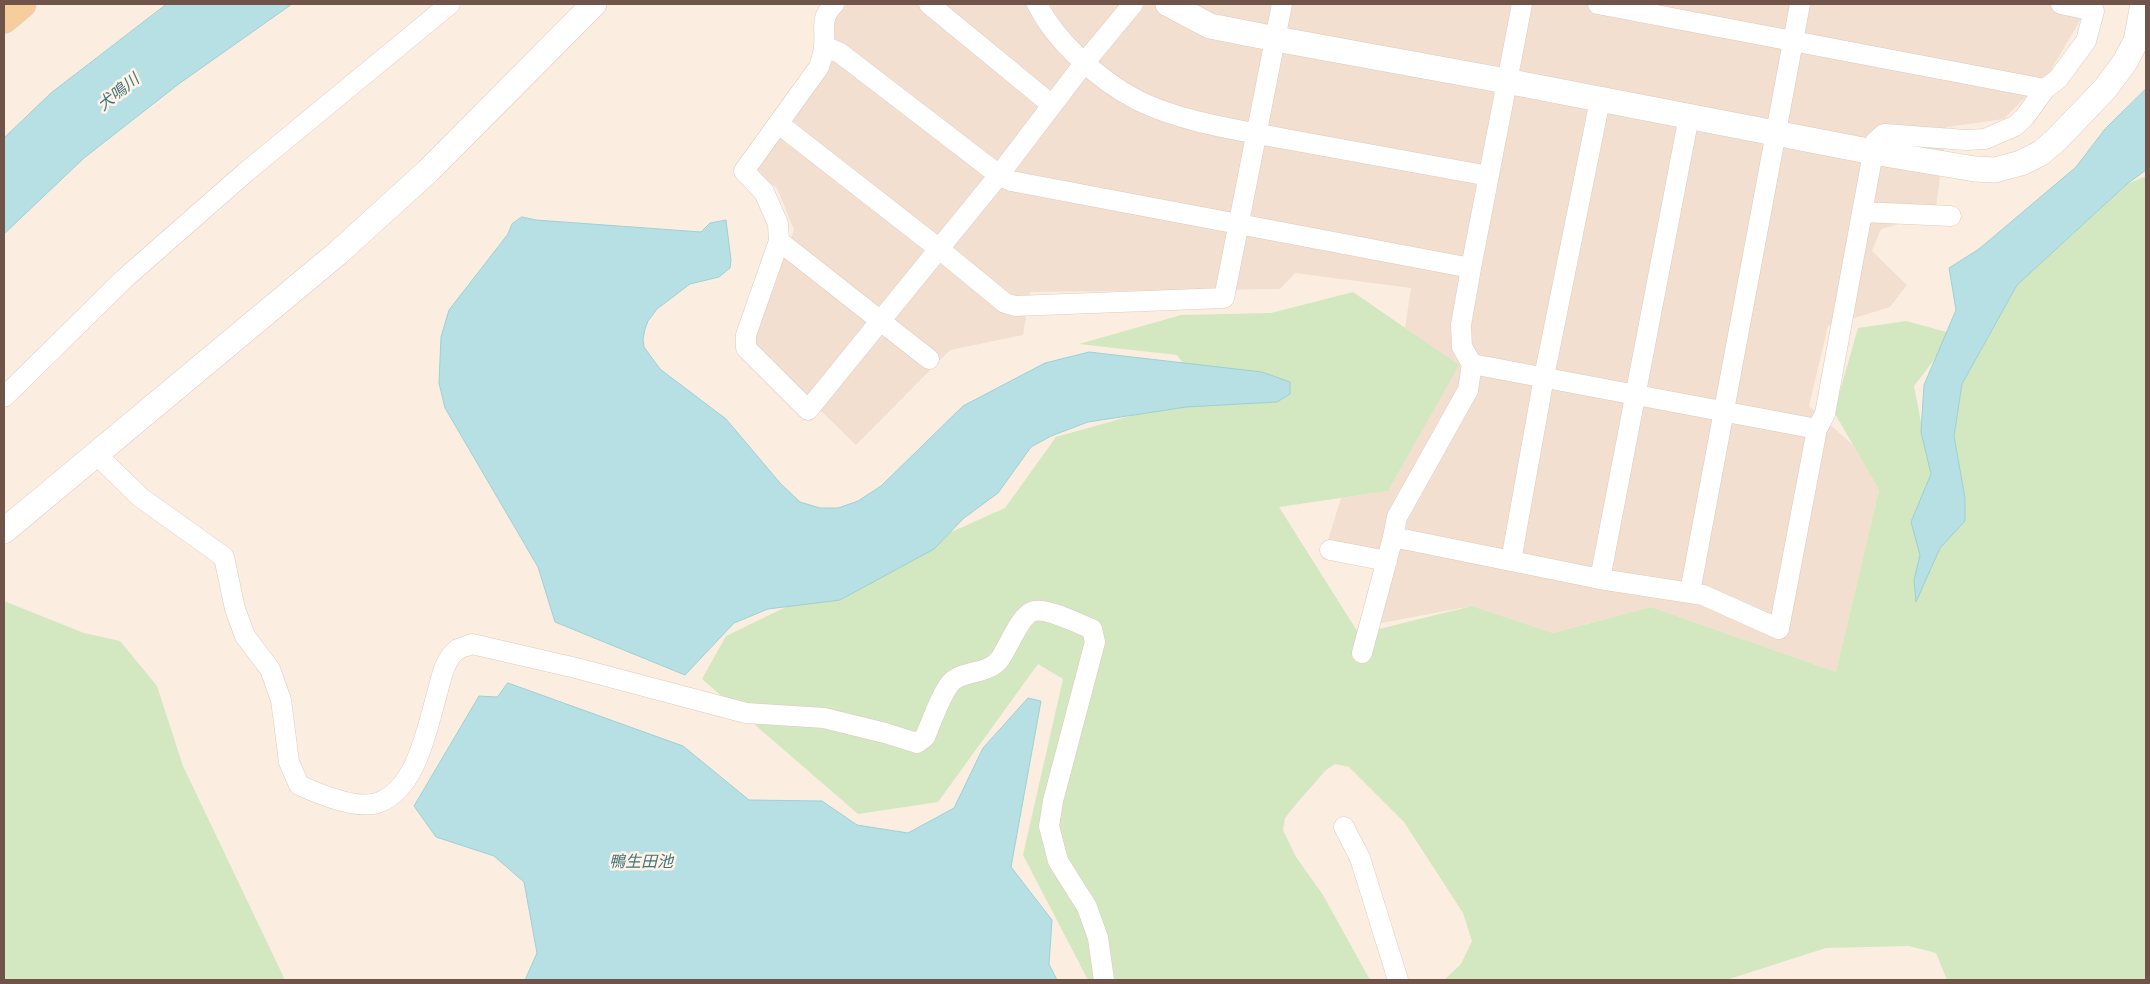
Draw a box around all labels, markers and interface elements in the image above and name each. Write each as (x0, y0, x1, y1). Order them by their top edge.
water label: 犬鳴川 (94, 70, 144, 116)
water label: 鴨生田池 (609, 853, 673, 873)

